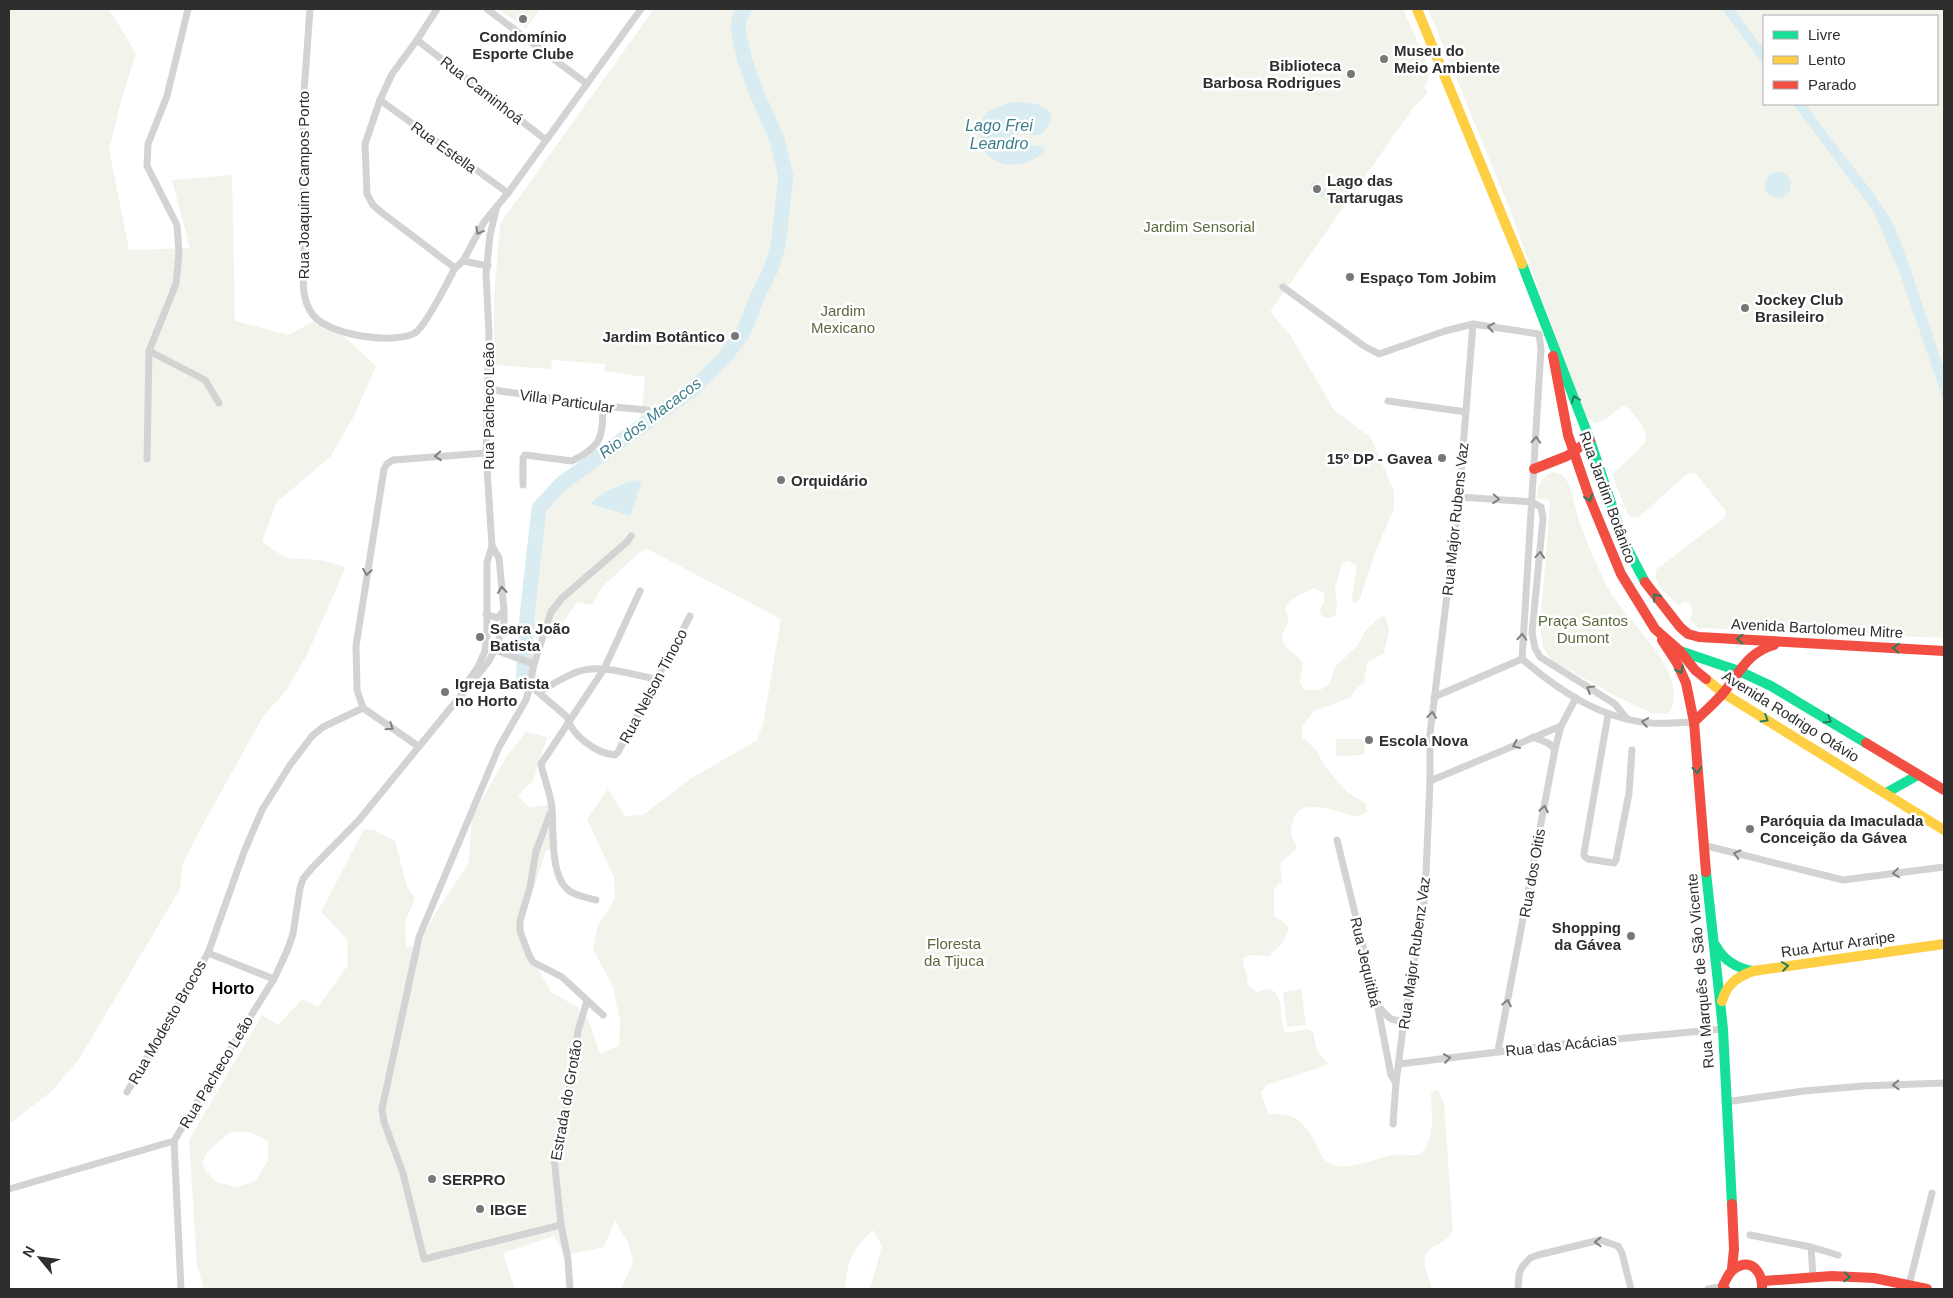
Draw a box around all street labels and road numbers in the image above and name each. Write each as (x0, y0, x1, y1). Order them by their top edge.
street label: Rua Caminhoá (437, 52, 527, 128)
street label: Rua Joaquim Campos Porto (295, 91, 312, 279)
street label: Rua Estella (408, 118, 481, 177)
street label: Rua Pacheco Leão (480, 342, 497, 470)
street label: Villa Particular (518, 386, 616, 416)
street label: Rua Jardim Botânico (1576, 429, 1640, 565)
street label: Rua Major Rubens Vaz (1438, 442, 1472, 596)
street label: Avenida Bartolomeu Mitre (1731, 615, 1903, 641)
street label: Rua Nelson Tinoco (616, 626, 690, 746)
street label: Avenida Rodrigo Otávio (1719, 667, 1863, 765)
street label: Rua dos Oitis (1516, 827, 1548, 919)
street label: Rua Marquês de São Vicente (1683, 873, 1717, 1069)
street label: Rua Major Rubenz Vaz (1395, 876, 1433, 1030)
street label: Rua Jequitibá (1347, 915, 1385, 1009)
street label: Rua Artur Araripe (1780, 928, 1896, 960)
street label: Rua Modesto Brocos (125, 957, 209, 1087)
street label: Rua Pacheco Leão (176, 1013, 256, 1131)
street label: Rua das Acácias (1505, 1031, 1617, 1059)
street label: Estrada do Grotão (547, 1038, 585, 1162)

